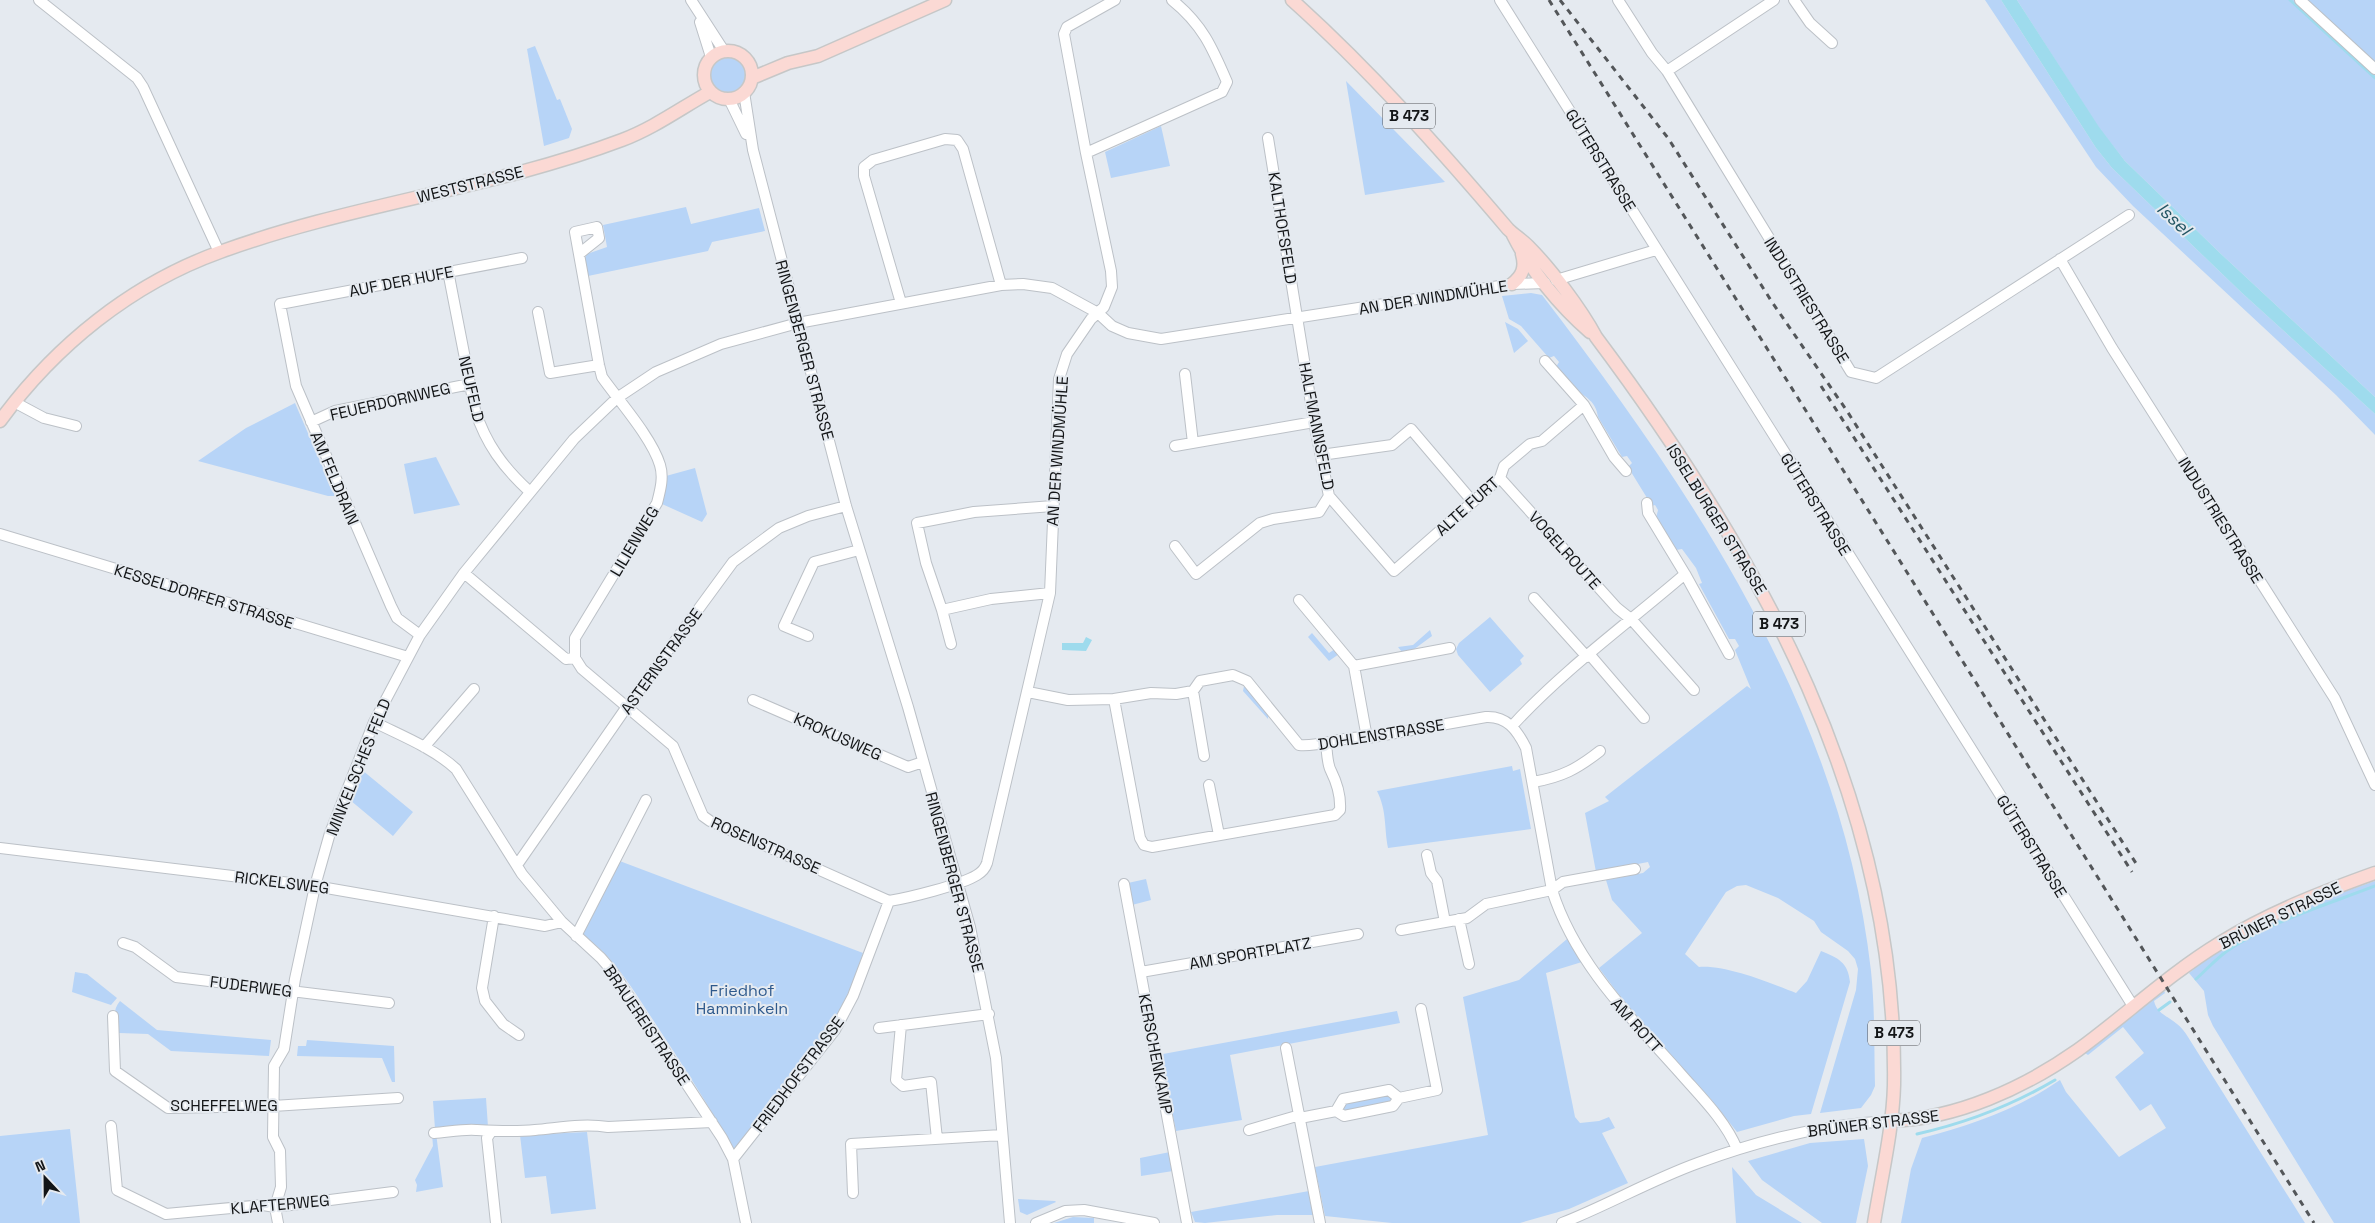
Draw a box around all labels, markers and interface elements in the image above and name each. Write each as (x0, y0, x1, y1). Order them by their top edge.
road number: B 473 (1383, 104, 1435, 128)
street label: GÜTERSTRASSE (1561, 105, 1641, 216)
street label: WESTSTRASSE (415, 161, 526, 208)
street label: KALTHOFSFELD (1263, 171, 1302, 286)
water label: Issel (2152, 197, 2198, 242)
street label: INDUSTRIESTRASSE (1759, 233, 1854, 367)
street label: RINGENBERGER STRASSE (770, 258, 839, 443)
street label: AUF DER HUFE (347, 261, 455, 302)
street label: AN DER WINDMÜHLE (1357, 275, 1509, 320)
street label: NEUFELD (454, 354, 489, 424)
street label: HALFMANNSFELD (1294, 360, 1339, 492)
street label: AN DER WINDMÜHLE (1042, 375, 1073, 527)
street label: FEUERDORNWEG (328, 377, 452, 426)
street label: AM FELDRAIN (305, 428, 364, 528)
street label: ISSELBURGER STRASSE (1662, 440, 1772, 599)
street label: GÜTERSTRASSE (1776, 449, 1856, 560)
street label: INDUSTRIESTRASSE (2173, 453, 2268, 587)
street label: ALTE FURT (1431, 472, 1504, 540)
street label: LILIENWEG (605, 502, 664, 580)
street label: VOGELROUTE (1524, 507, 1605, 594)
street label: KESSELDORFER STRASSE (111, 559, 296, 634)
street label: ASTERNSTRASSE (616, 604, 707, 718)
road number: B 473 (1753, 612, 1805, 636)
street label: MINKELSCHES FELD (321, 695, 396, 839)
street label: KROKUSWEG (790, 708, 885, 765)
street label: DOHLENSTRASSE (1316, 714, 1446, 755)
street label: RINGENBERGER STRASSE (920, 790, 989, 975)
street label: GÜTERSTRASSE (1992, 791, 2072, 902)
street label: ROSENSTRASSE (708, 812, 824, 879)
street label: RICKELSWEG (233, 866, 330, 899)
street label: BRÜNER STRASSE (2216, 877, 2344, 954)
street label: AM SPORTPLATZ (1188, 932, 1313, 975)
street label: BRAUEREISTRASSE (599, 961, 695, 1089)
street label: FUDERWEG (209, 971, 293, 1002)
park label: Friedhof Hamminkeln (696, 980, 788, 1019)
street label: KERSCHENKAMP (1134, 992, 1178, 1117)
street label: AM ROTT (1606, 993, 1667, 1057)
street label: FRIEDHOFSTRASSE (748, 1012, 849, 1136)
road number: B 473 (1868, 1020, 1920, 1046)
street label: SCHEFFELWEG (170, 1095, 278, 1116)
street label: BRÜNER STRASSE (1806, 1105, 1940, 1142)
north arrow (20, 1153, 70, 1203)
text: N (32, 1156, 48, 1176)
street label: KLAFTERWEG (230, 1190, 330, 1219)

